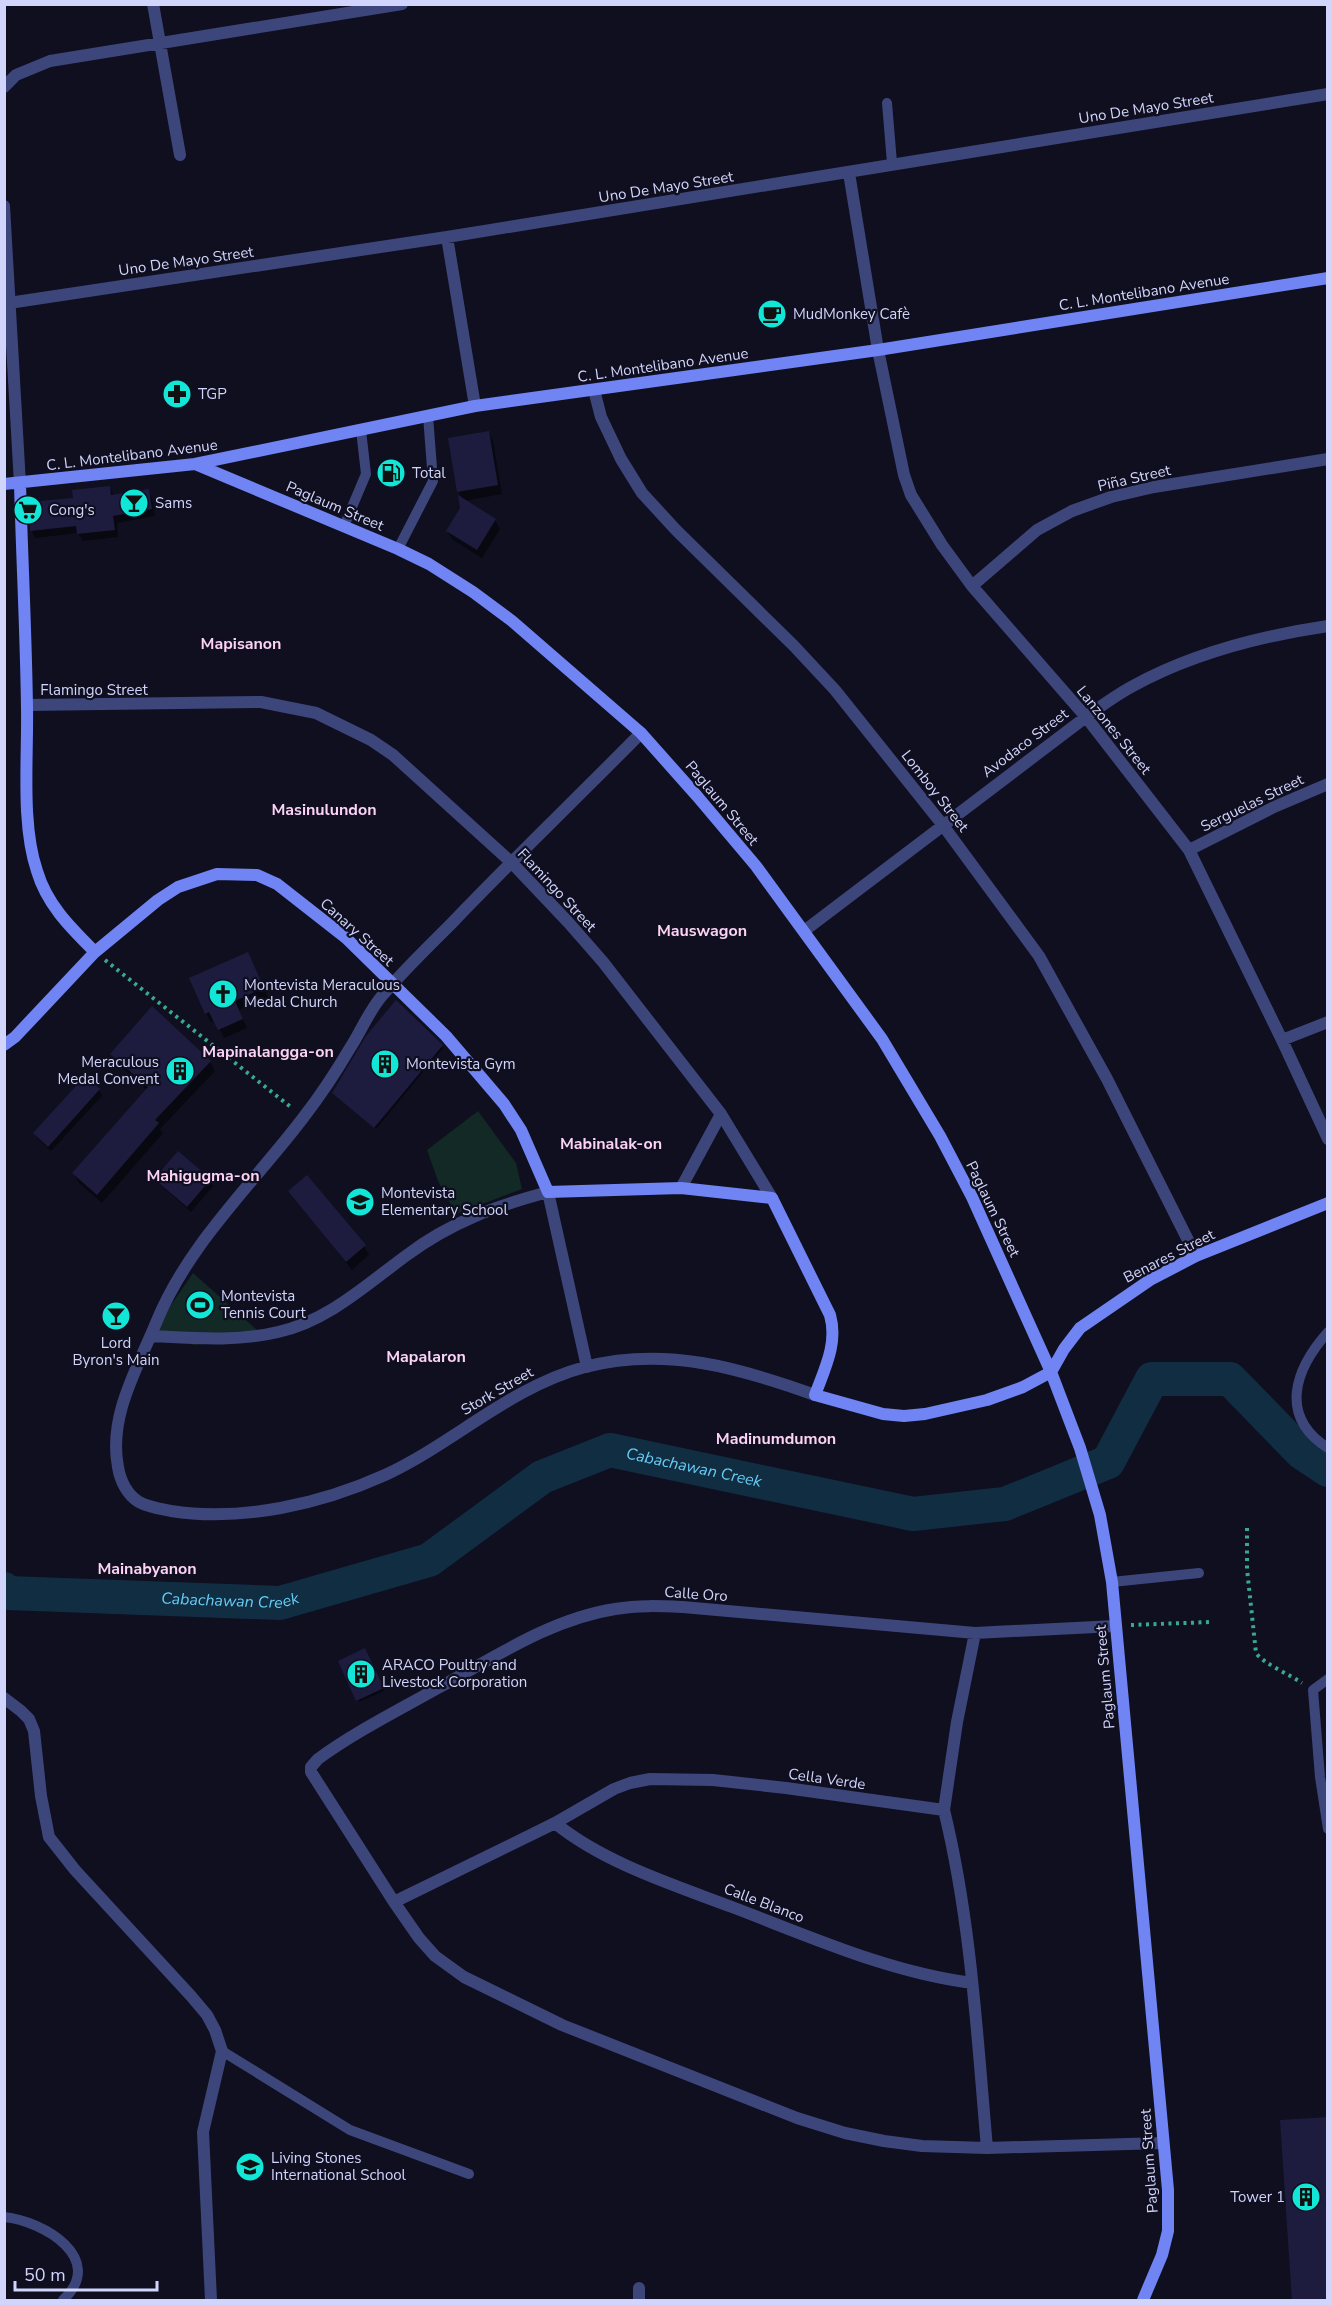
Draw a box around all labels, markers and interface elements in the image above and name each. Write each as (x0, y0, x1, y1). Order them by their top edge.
street label: Uno De Mayo Street (1077, 87, 1215, 129)
street label: Uno De Mayo Street (597, 166, 735, 208)
street label: Uno De Mayo Street (117, 242, 255, 280)
street label: C. L. Montelibano Avenue (1057, 269, 1231, 315)
cafe icon: MudMonkey Cafè (756, 298, 788, 330)
place label: MudMonkey Cafè (793, 304, 910, 324)
street label: C. L. Montelibano Avenue (576, 343, 750, 387)
pharmacy icon: TGP (161, 378, 193, 410)
place label: TGP (198, 384, 227, 404)
street label: C. L. Montelibano Avenue (45, 435, 219, 475)
fuel station icon: Total (375, 457, 407, 489)
street label: Piña Street (1096, 460, 1173, 496)
place label: Total (412, 463, 446, 483)
street label: Paglaum Street (283, 476, 388, 536)
bar icon: Sams (118, 487, 150, 519)
place label: Sams (155, 493, 192, 513)
supermarket icon: Cong's (12, 494, 44, 526)
place label: Cong's (49, 500, 95, 520)
district label: Mapisanon (201, 633, 281, 655)
street label: Flamingo Street (40, 680, 148, 700)
street label: Lanzones Street (1072, 682, 1156, 779)
street label: Avodaco Street (978, 704, 1073, 782)
street label: Lomboy Street (897, 746, 974, 837)
street label: Paglaum Street (681, 757, 764, 850)
street label: Serguelas Street (1197, 769, 1307, 837)
district label: Masinulundon (271, 799, 377, 821)
street label: Flamingo Street (513, 844, 601, 937)
street label: Canary Street (316, 894, 399, 971)
district label: Mauswagon (657, 920, 747, 942)
place label: Montevista Meraculous Medal Church (244, 975, 400, 1012)
church icon: Montevista Meraculous Medal Church (207, 978, 239, 1010)
district label: Mapinalangga-on (202, 1041, 334, 1063)
building icon: Montevista Gym (369, 1048, 401, 1080)
place label: Meraculous Medal Convent (57, 1052, 160, 1089)
place label: Montevista Gym (406, 1054, 516, 1074)
building icon: Meraculous Medal Convent (164, 1055, 196, 1087)
district label: Mabinalak-on (560, 1133, 662, 1155)
street label: Paglaum Street (961, 1158, 1025, 1261)
district label: Mahigugma-on (146, 1165, 260, 1187)
place label: Montevista Elementary School (381, 1183, 508, 1220)
school or university icon: Montevista Elementary School (344, 1186, 376, 1218)
street label: Benares Street (1120, 1224, 1219, 1288)
place label: Montevista Tennis Court (221, 1286, 307, 1323)
sports icon: Montevista Tennis Court (184, 1289, 216, 1321)
bar icon: Lord Byron's Main (100, 1300, 132, 1332)
place label: Lord Byron's Main (72, 1333, 160, 1370)
district label: Mapalaron (386, 1346, 466, 1368)
street label: Stork Street (457, 1362, 537, 1420)
district label: Madinumdumon (716, 1428, 836, 1450)
water label: Cabachawan Creek (624, 1443, 765, 1493)
district label: Mainabyanon (97, 1558, 197, 1580)
street label: Calle Oro (664, 1582, 728, 1606)
water label: Cabachawan Creek (161, 1587, 303, 1614)
street label: Paglaum Street (1090, 1623, 1120, 1730)
place label: ARACO Poultry and Livestock Corporation (382, 1655, 527, 1692)
building icon: ARACO Poultry and Livestock Corporation (345, 1658, 377, 1690)
street label: Cella Verde (787, 1764, 867, 1794)
street label: Calle Blanco (721, 1879, 807, 1927)
street label: Paglaum Street (1135, 2108, 1163, 2214)
place label: Living Stones International School (271, 2148, 407, 2185)
school or university icon: Living Stones International School (234, 2151, 266, 2183)
building icon: Tower 1 (1290, 2181, 1322, 2213)
place label: Tower 1 (1230, 2187, 1285, 2207)
scale bar (15, 2254, 158, 2292)
text: 50 m (24, 2263, 66, 2287)

